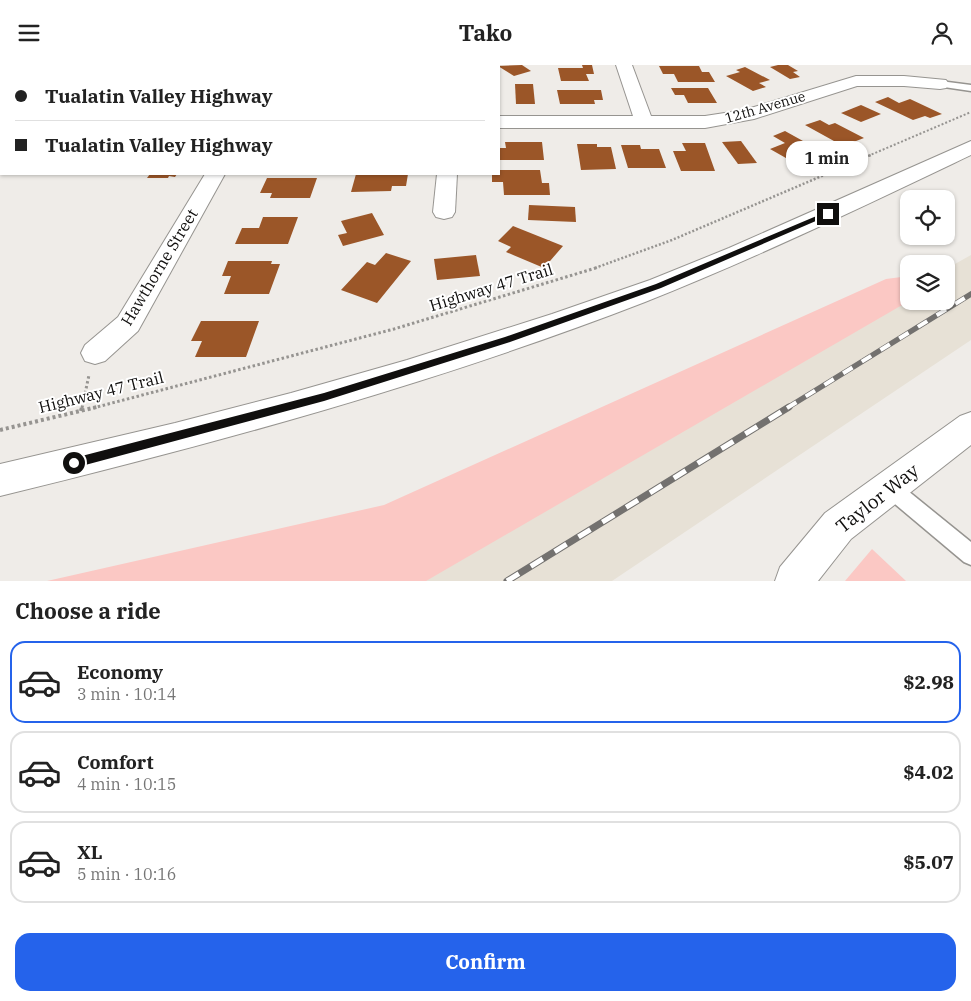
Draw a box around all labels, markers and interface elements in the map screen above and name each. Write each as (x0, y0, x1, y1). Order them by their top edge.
text: Tako (459, 18, 512, 47)
icon: menu (15, 19, 43, 47)
icon: person (928, 19, 956, 47)
text: Tualatin Valley Highway (45, 84, 273, 108)
street label: 12th Avenue (723, 87, 807, 127)
text: Tualatin Valley Highway (45, 133, 273, 157)
callout: 1 min (787, 141, 869, 177)
text: 1 min (805, 148, 849, 168)
map controls (900, 190, 955, 310)
button: locate (900, 190, 955, 245)
route end (817, 203, 839, 225)
street label: Hawthorne Street (116, 205, 202, 329)
button: layers (900, 255, 955, 310)
street label: Highway 47 Trail (427, 259, 555, 315)
street label: Highway 47 Trail (36, 367, 166, 417)
route start (63, 452, 85, 474)
street label: Taylor Way (831, 458, 924, 538)
text: Choose a ride (15, 596, 161, 625)
icon: car (17, 660, 62, 705)
text: Economy (77, 660, 163, 684)
text: $2.98 (903, 670, 954, 694)
text: 3 min · 10:14 (77, 684, 176, 704)
icon: car (17, 750, 62, 795)
text: Comfort (77, 750, 154, 774)
text: $4.02 (903, 760, 954, 784)
text: 4 min · 10:15 (77, 774, 176, 794)
icon: car (17, 840, 62, 885)
text: XL (77, 840, 103, 864)
text: $5.07 (903, 850, 954, 874)
text: 5 min · 10:16 (77, 864, 176, 884)
button: Confirm (15, 933, 956, 991)

